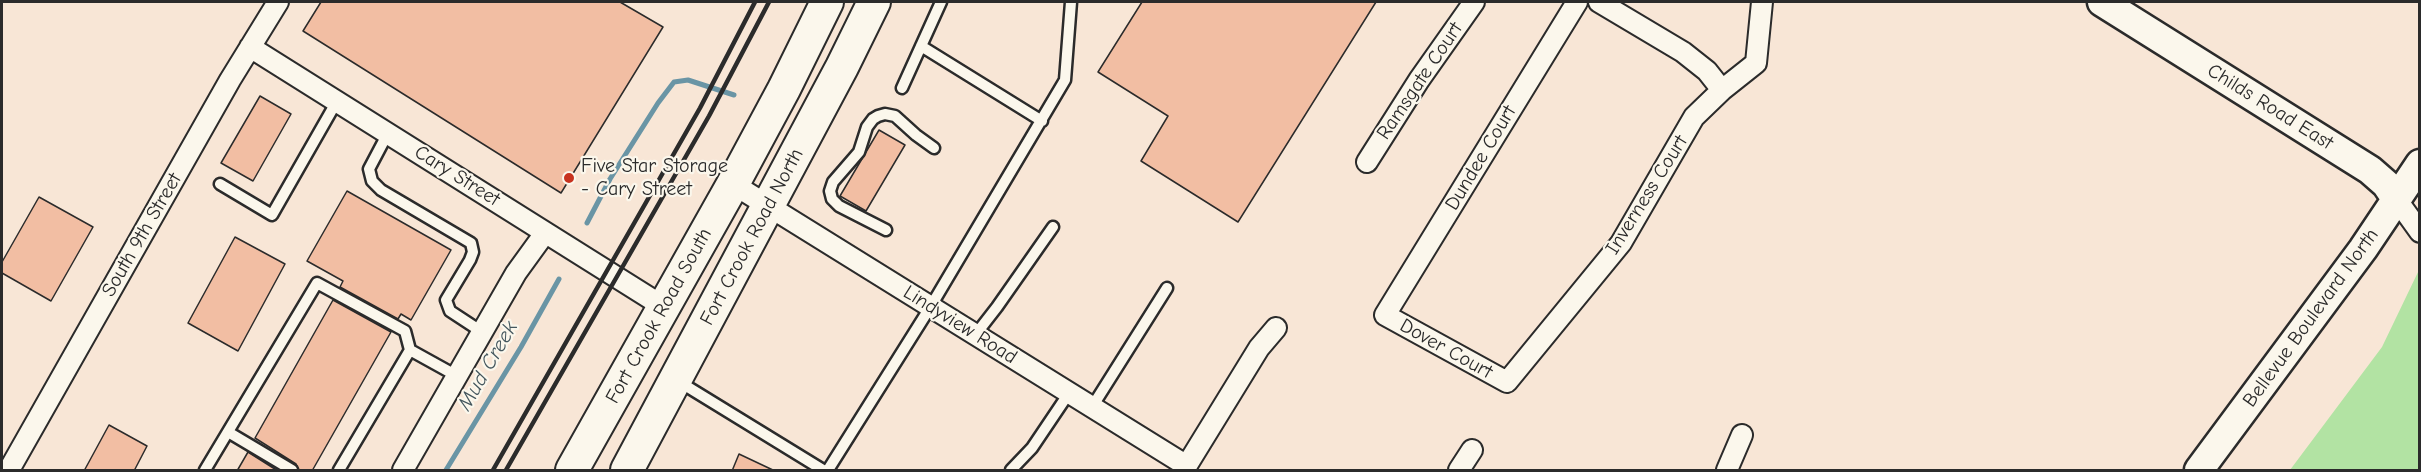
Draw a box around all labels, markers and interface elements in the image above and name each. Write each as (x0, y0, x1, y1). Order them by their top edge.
street label: Ramsgate Court (1372, 18, 1468, 144)
street label: Childs Road East (2203, 59, 2337, 155)
street label: Dundee Court (1440, 101, 1522, 215)
street label: Inverness Court (1601, 131, 1693, 259)
street label: Cary Street (410, 140, 504, 212)
street label: Fort Crook Road North (695, 145, 809, 329)
place label: Five Star Storage - Cary Street (581, 154, 728, 201)
street label: South 9th Street (97, 169, 187, 301)
marker: Five Star Storage - Cary Street (562, 171, 576, 185)
street label: Fort Crook Road South (601, 224, 717, 408)
street label: Bellevue Boulevard North (2238, 224, 2384, 412)
street label: Lindyview Road (899, 280, 1021, 370)
street label: Dover Court (1395, 314, 1497, 384)
water label: Mud Creek (452, 317, 524, 415)

